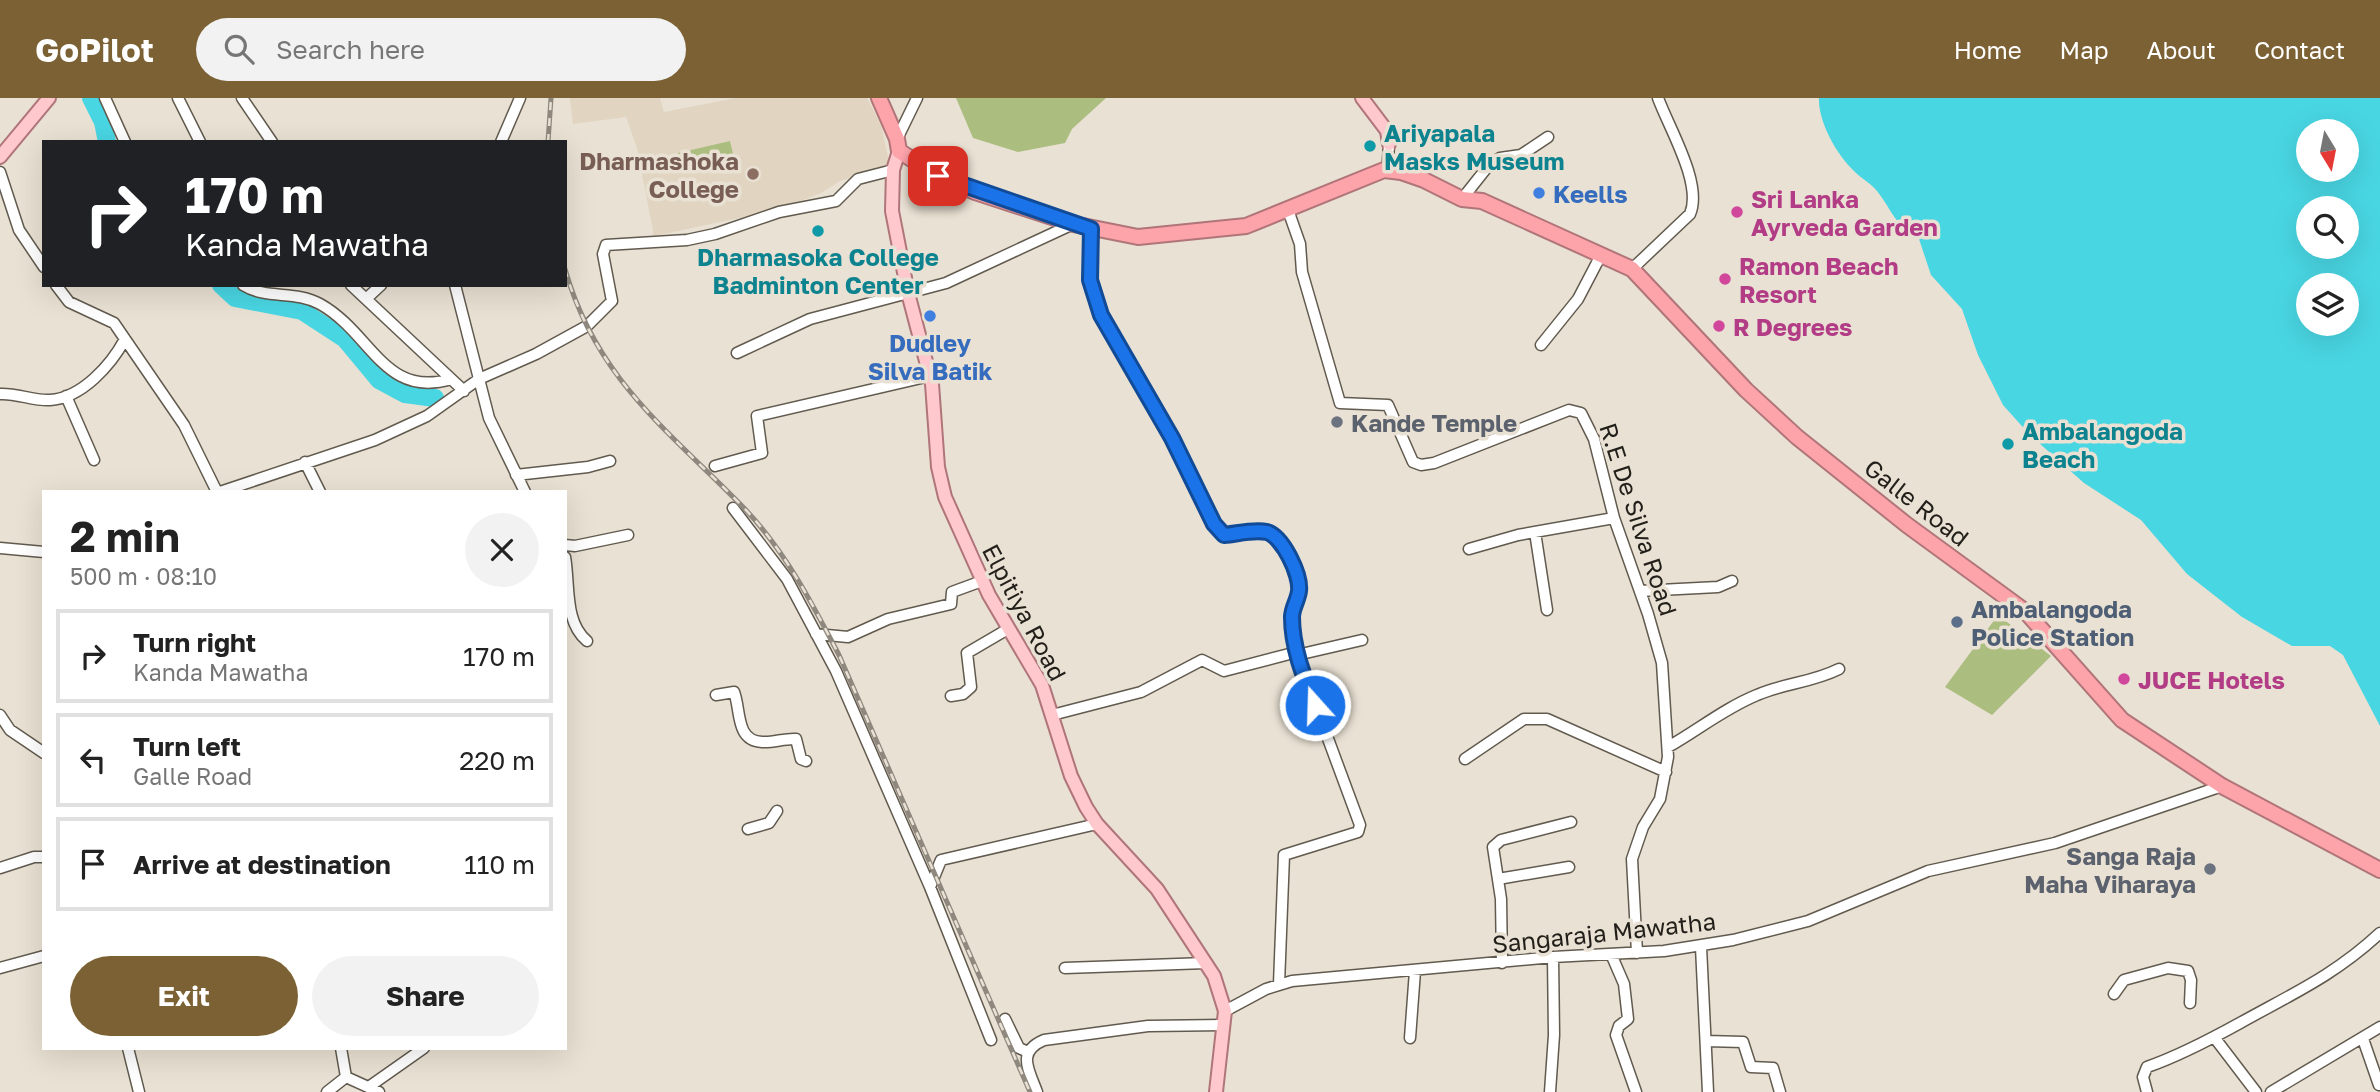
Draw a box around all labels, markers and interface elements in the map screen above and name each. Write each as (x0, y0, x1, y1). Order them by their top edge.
search box (196, 18, 686, 81)
text: GoPilot (35, 30, 154, 69)
icon: search (220, 30, 258, 68)
text: Search here (276, 34, 425, 65)
text: Home (1954, 35, 2022, 64)
text: Map (2060, 35, 2109, 64)
text: About (2147, 35, 2216, 64)
text: Contact (2254, 35, 2345, 64)
place label: Ariyapala Masks Museum (1384, 118, 1564, 175)
north arrow (2296, 119, 2359, 182)
map controls (2296, 119, 2359, 336)
marker: Ariyapala Masks Museum (1362, 138, 1378, 154)
place label: Dharmashoka College (579, 146, 739, 203)
pin (908, 146, 968, 206)
icon: arrive (919, 157, 957, 195)
text: 170 m (185, 165, 324, 224)
marker: Dharmashoka College (745, 166, 761, 182)
icon: right (70, 168, 161, 259)
place label: Keells (1553, 179, 1628, 208)
place label: Sri Lanka Ayrveda Garden (1751, 184, 1938, 241)
marker: Keells (1531, 185, 1547, 201)
button: search (2296, 196, 2359, 259)
marker: Sri Lanka Ayrveda Garden (1729, 204, 1745, 220)
marker: Dharmasoka College Badminton Center (810, 223, 826, 239)
text: Kanda Mawatha (185, 225, 429, 263)
place label: Dharmasoka College Badminton Center (697, 242, 939, 299)
place label: Ramon Beach Resort (1739, 251, 1899, 308)
marker: Ramon Beach Resort (1717, 271, 1733, 287)
button: layers (2296, 273, 2359, 336)
marker: Dudley Silva Batik (922, 308, 938, 324)
place label: R Degrees (1733, 312, 1853, 341)
marker: R Degrees (1711, 318, 1727, 334)
place label: Dudley Silva Batik (868, 328, 992, 385)
place label: Kande Temple (1351, 408, 1517, 437)
marker: Kande Temple (1329, 414, 1345, 430)
place label: Ambalangoda Beach (2022, 416, 2183, 473)
street label: R.E De Silva Road (1594, 419, 1684, 619)
marker: Ambalangoda Beach (2000, 436, 2016, 452)
street label: Galle Road (1859, 452, 1975, 552)
text: 2 min (70, 511, 180, 561)
button: close (465, 513, 539, 587)
street label: Elpitiya Road (977, 539, 1073, 685)
text: 500 m · 08:10 (70, 562, 217, 590)
place label: Ambalangoda Police Station (1971, 594, 2134, 651)
marker: Ambalangoda Police Station (1949, 614, 1965, 630)
text: Turn right (133, 627, 256, 658)
icon: right (74, 637, 112, 675)
text: 170 m (463, 641, 535, 672)
text: Kanda Mawatha (133, 658, 309, 686)
place label: JUCE Hotels (2138, 665, 2285, 694)
position arrow (1278, 668, 1352, 742)
marker: JUCE Hotels (2116, 671, 2132, 687)
text: Turn left (133, 731, 241, 762)
icon: left (74, 741, 112, 779)
text: 220 m (459, 745, 535, 776)
text: Galle Road (133, 762, 252, 790)
place label: Sanga Raja Maha Viharaya (2024, 841, 2196, 898)
icon: arrive (74, 845, 112, 883)
text: Arrive at destination (133, 849, 391, 880)
text: 110 m (464, 849, 535, 880)
marker: Sanga Raja Maha Viharaya (2202, 861, 2218, 877)
street label: Sangaraja Mawatha (1491, 906, 1717, 958)
button: Exit (70, 956, 298, 1036)
button: Share (312, 956, 539, 1036)

